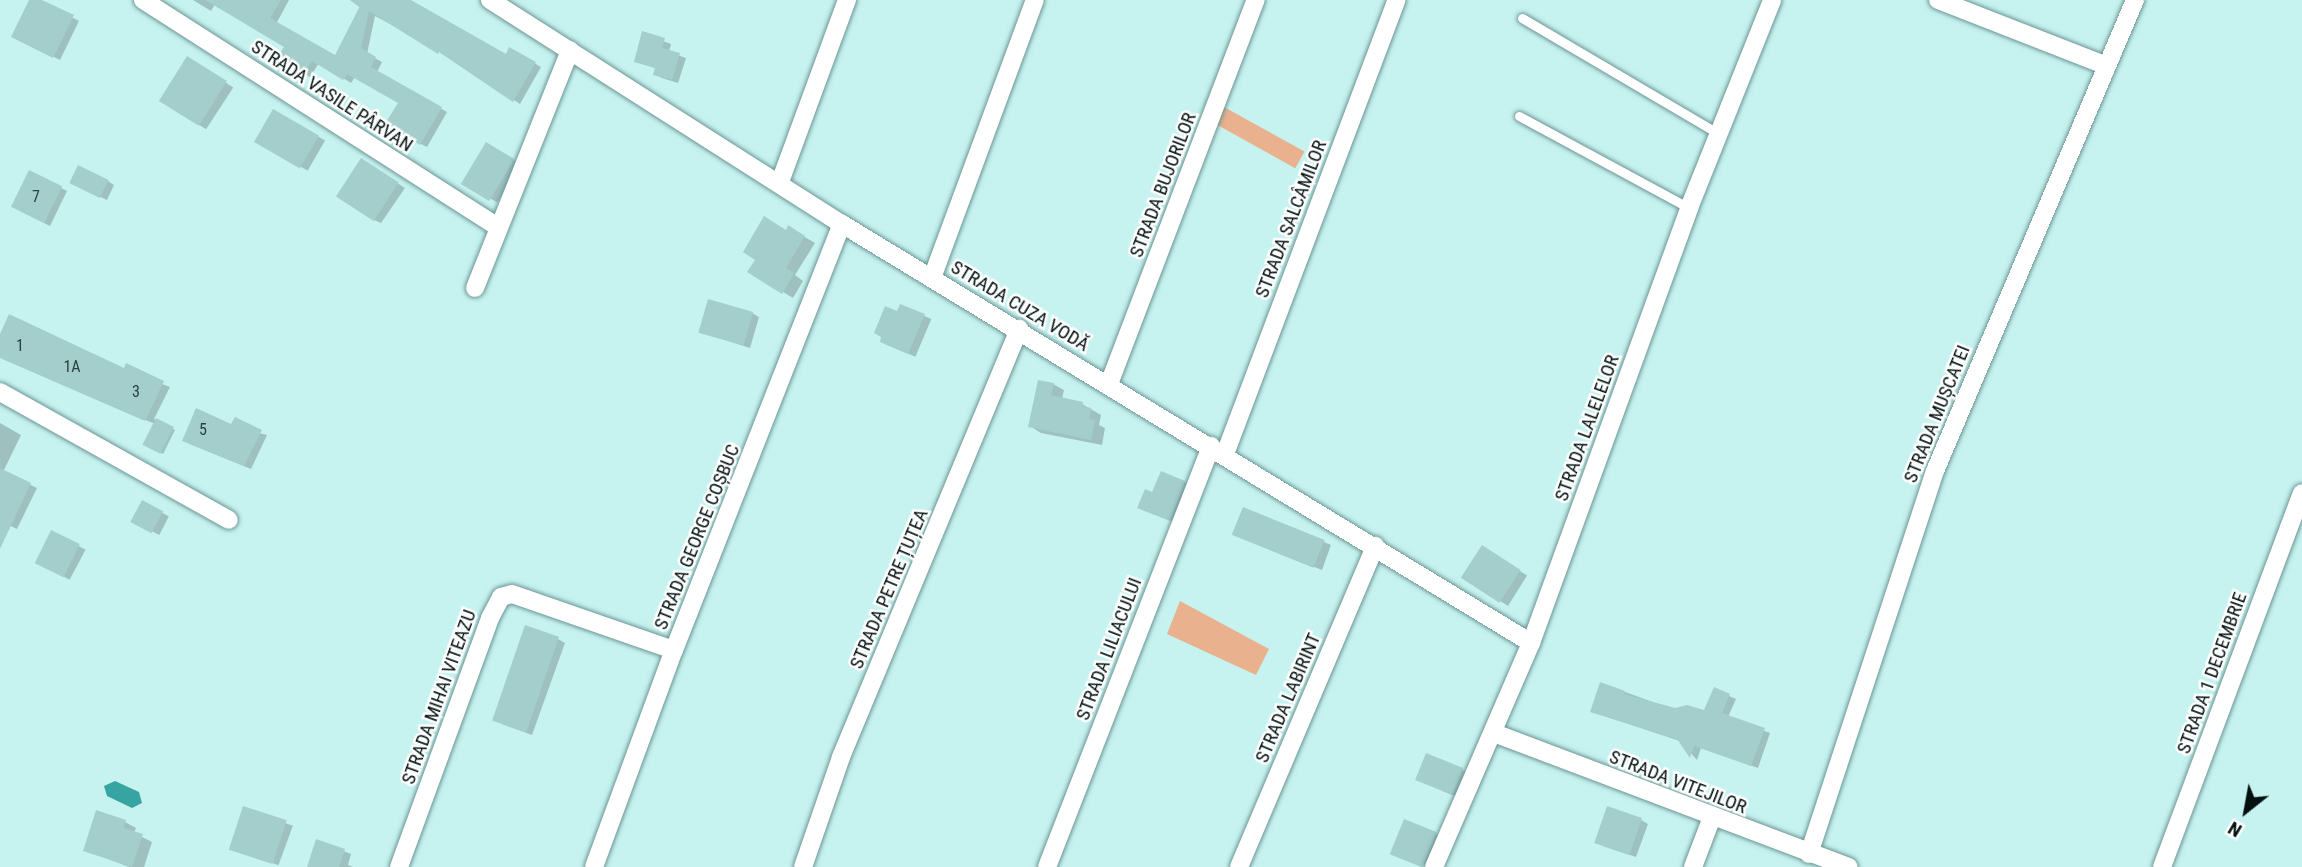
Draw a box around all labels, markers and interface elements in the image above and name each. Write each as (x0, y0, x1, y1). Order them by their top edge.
street label: STRADA VASILE PÂRVAN (247, 35, 417, 157)
street label: STRADA BUJORILOR (1125, 109, 1201, 261)
street label: STRADA SALCÂMILOR (1250, 137, 1332, 301)
house number: 7 (32, 187, 40, 207)
street label: STRADA CUZA VODĂ (947, 256, 1093, 356)
house number: 1 (16, 336, 24, 356)
street label: STRADA MUȘCATEI (1899, 342, 1975, 486)
street label: STRADA LALELELOR (1550, 352, 1624, 504)
house number: 1A (63, 357, 81, 377)
house number: 3 (132, 382, 140, 402)
house number: 5 (199, 420, 207, 440)
street label: STRADA GEORGE COȘBUC (649, 441, 745, 633)
street label: STRADA PETRE ȚUȚEA (845, 506, 933, 672)
street label: STRADA LILIACULUI (1071, 575, 1147, 723)
street label: STRADA 1 DECEMBRIE (2172, 589, 2252, 757)
street label: STRADA MIHAI VITEAZU (397, 607, 481, 787)
street label: STRADA LABIRINT (1250, 630, 1326, 766)
street label: STRADA VITEJILOR (1606, 745, 1750, 819)
north arrow (2211, 776, 2281, 846)
text: N (2224, 817, 2246, 842)

